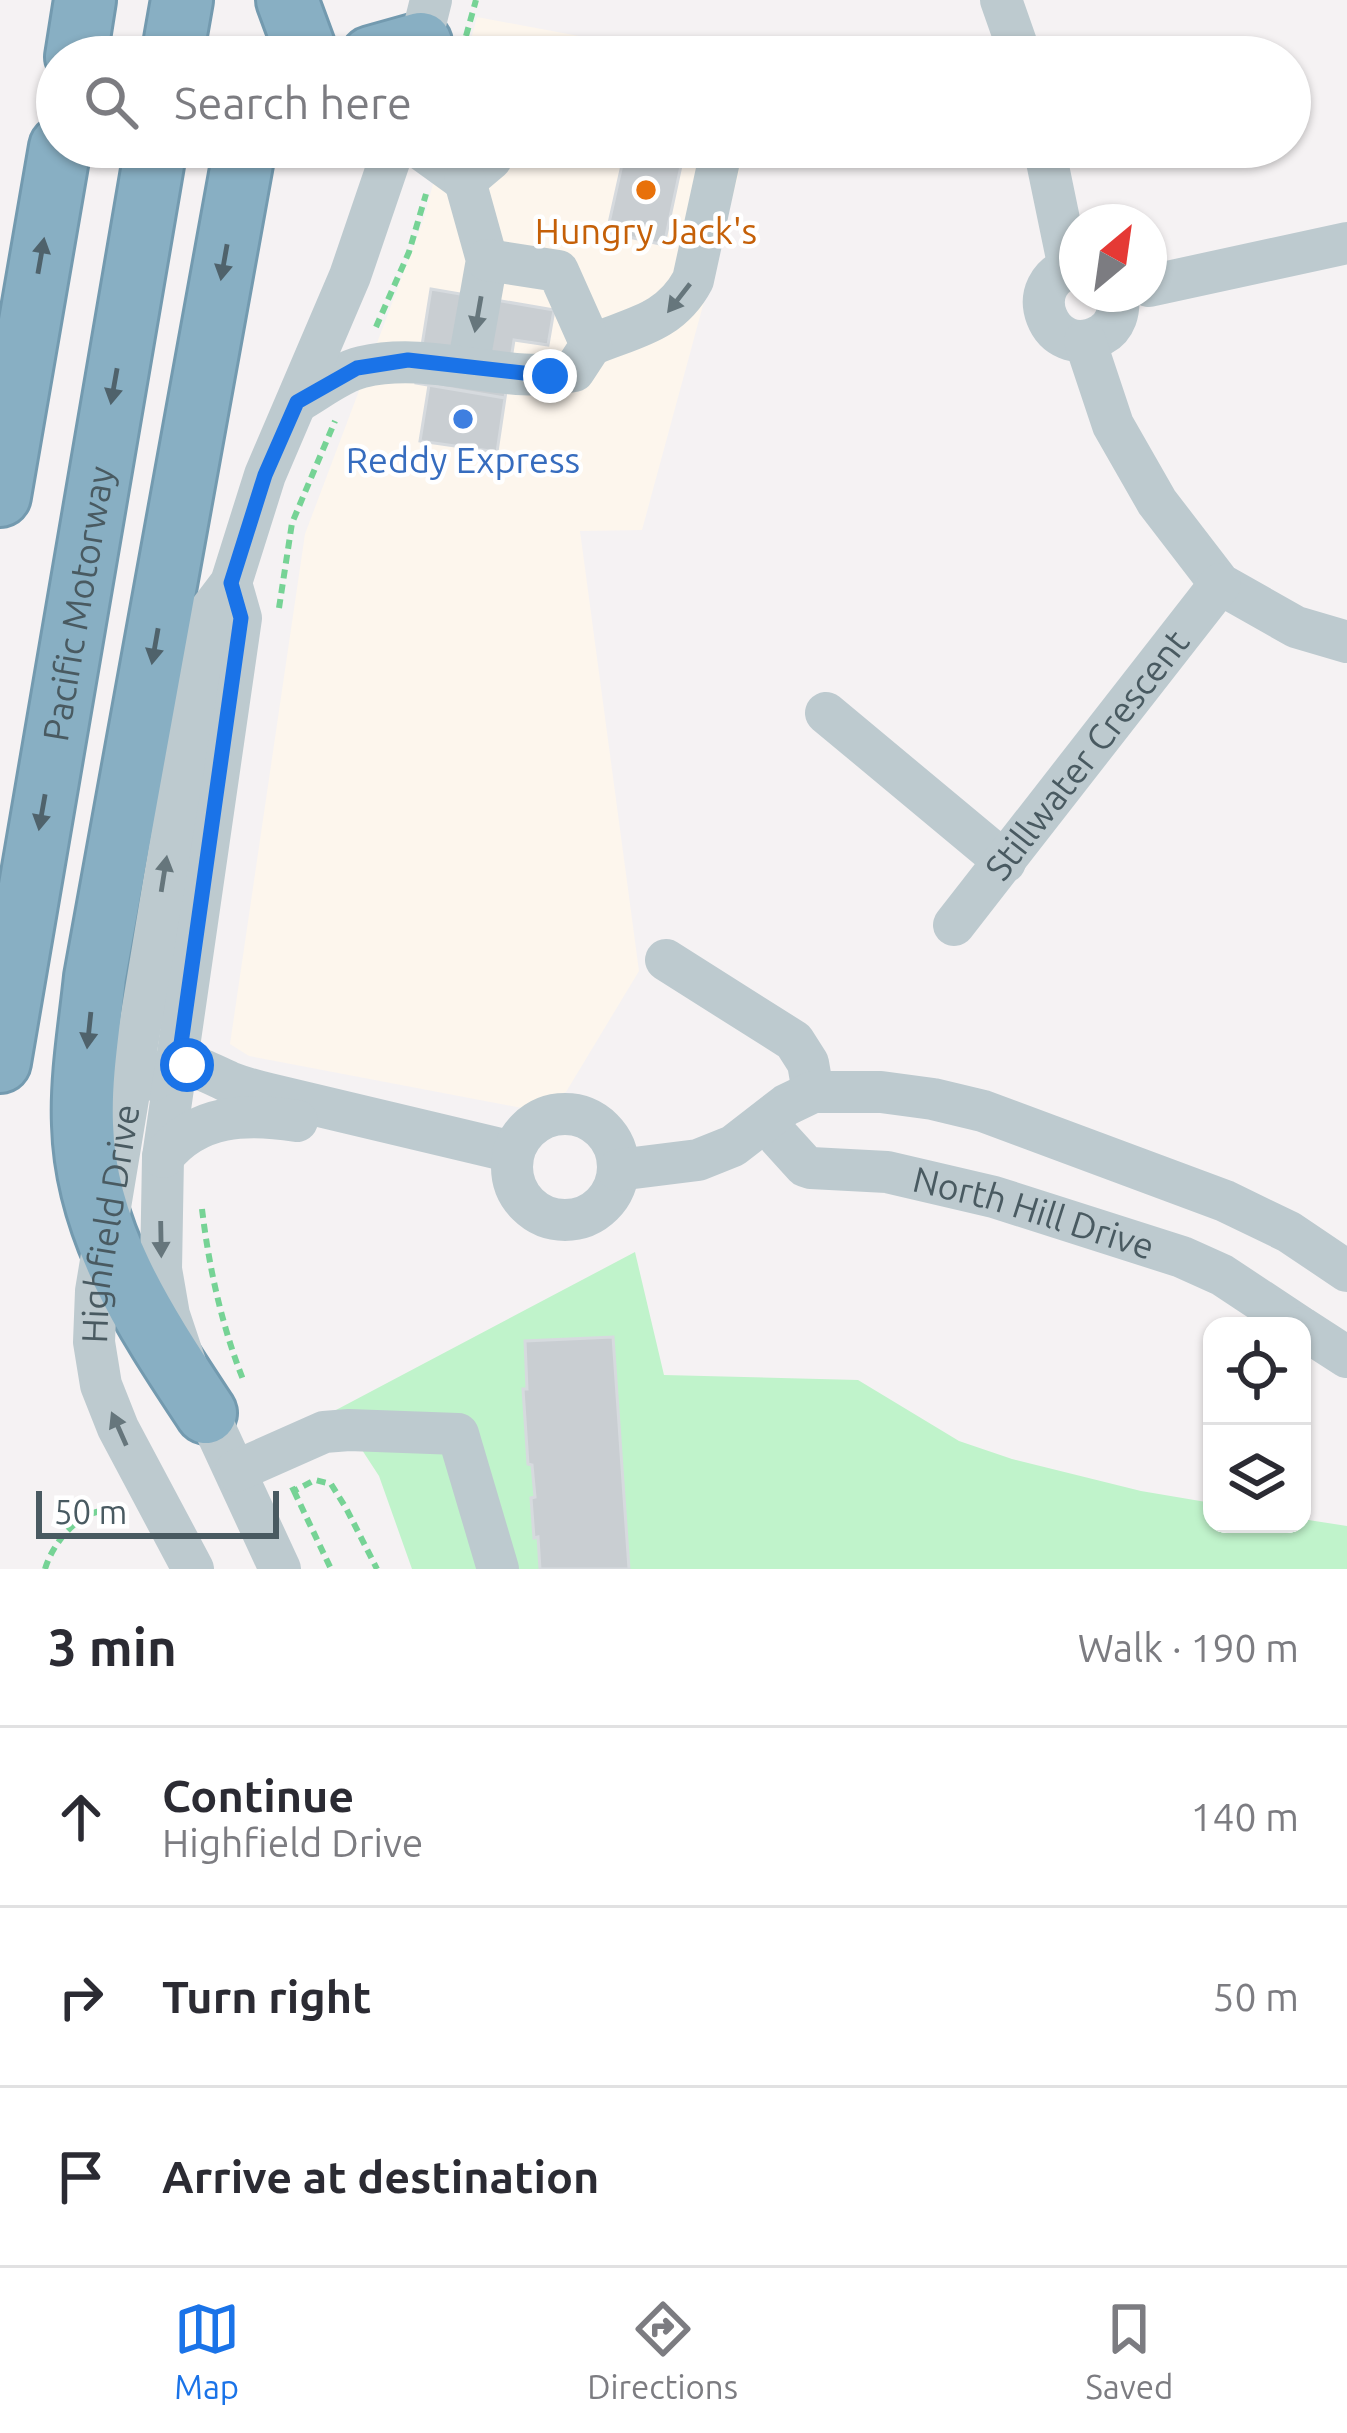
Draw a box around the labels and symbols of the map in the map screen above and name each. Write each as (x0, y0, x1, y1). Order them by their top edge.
marker: Hungry Jack's (633, 177, 659, 203)
north arrow (1059, 204, 1167, 312)
place label: Hungry Jack's (535, 210, 757, 251)
one-way arrow (32, 237, 51, 274)
one-way arrow (215, 244, 234, 281)
one-way arrow (667, 282, 692, 313)
one-way arrow (468, 296, 487, 333)
route end (523, 349, 577, 403)
one-way arrow (104, 368, 122, 406)
marker: Reddy Express (450, 406, 476, 432)
place label: Reddy Express (346, 439, 580, 480)
street label: Pacific Motorway (34, 463, 121, 744)
street label: Stillwater Crescent (976, 621, 1197, 887)
one-way arrow (145, 628, 164, 665)
one-way arrow (33, 794, 51, 832)
one-way arrow (154, 855, 173, 892)
one-way arrow (79, 1012, 98, 1049)
route start (160, 1038, 214, 1092)
street label: Highfield Drive (73, 1101, 147, 1344)
street label: North Hill Drive (909, 1158, 1159, 1267)
one-way arrow (151, 1221, 171, 1259)
one-way arrow (109, 1411, 129, 1446)
scale bar (36, 1485, 279, 1538)

